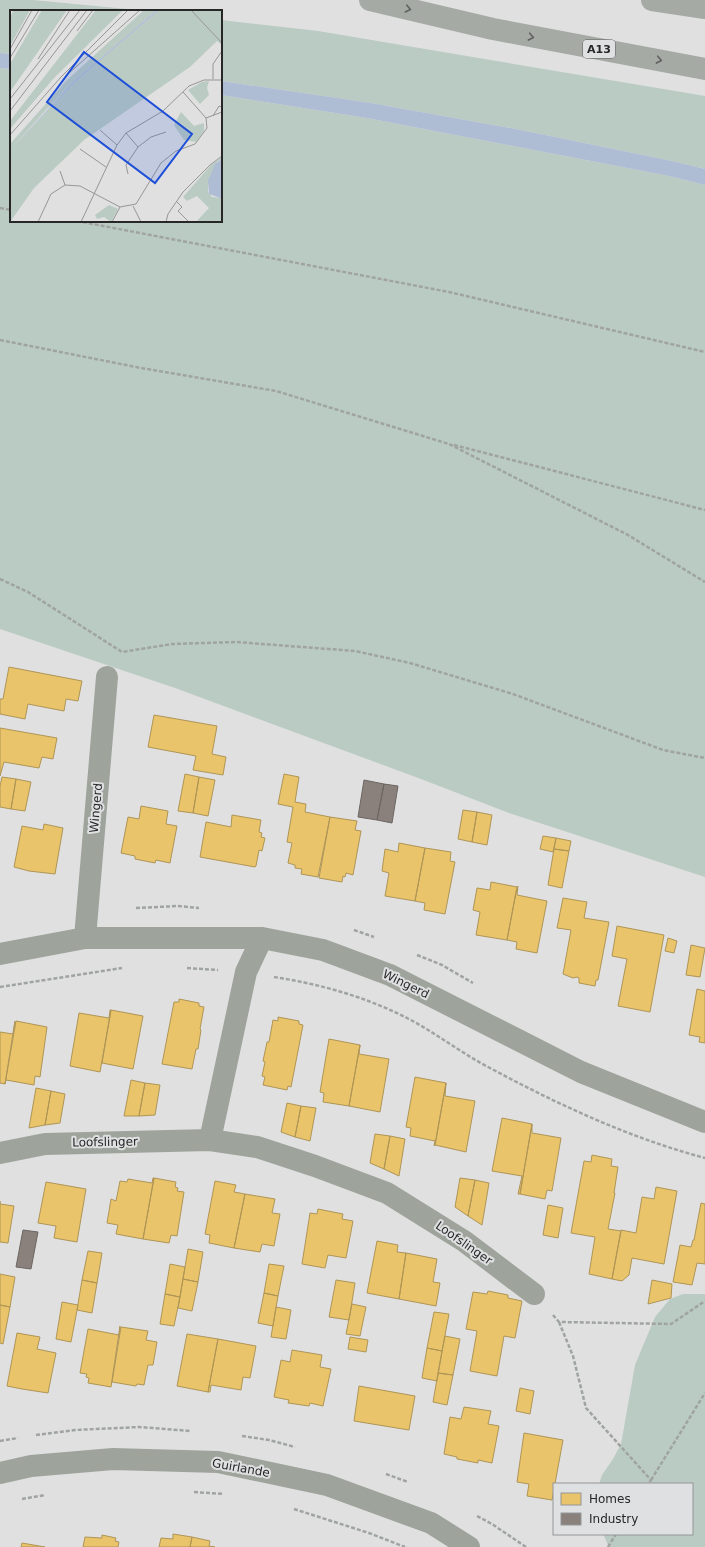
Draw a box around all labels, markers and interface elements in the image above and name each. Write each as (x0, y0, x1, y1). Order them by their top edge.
one-way arrow (404, 4, 411, 13)
inset map (10, 10, 222, 222)
one-way arrow (528, 32, 534, 40)
road number: A13 (583, 40, 615, 58)
one-way arrow (656, 56, 662, 64)
street label: Wingerd (87, 783, 105, 833)
street label: Wingerd (381, 967, 431, 1001)
street label: Loofslinger (72, 1134, 138, 1150)
street label: Loofslinger (433, 1218, 495, 1268)
street label: Guirlande (211, 1456, 271, 1480)
legend (553, 1483, 693, 1535)
text: Homes (589, 1492, 631, 1506)
text: Industry (589, 1512, 638, 1526)

